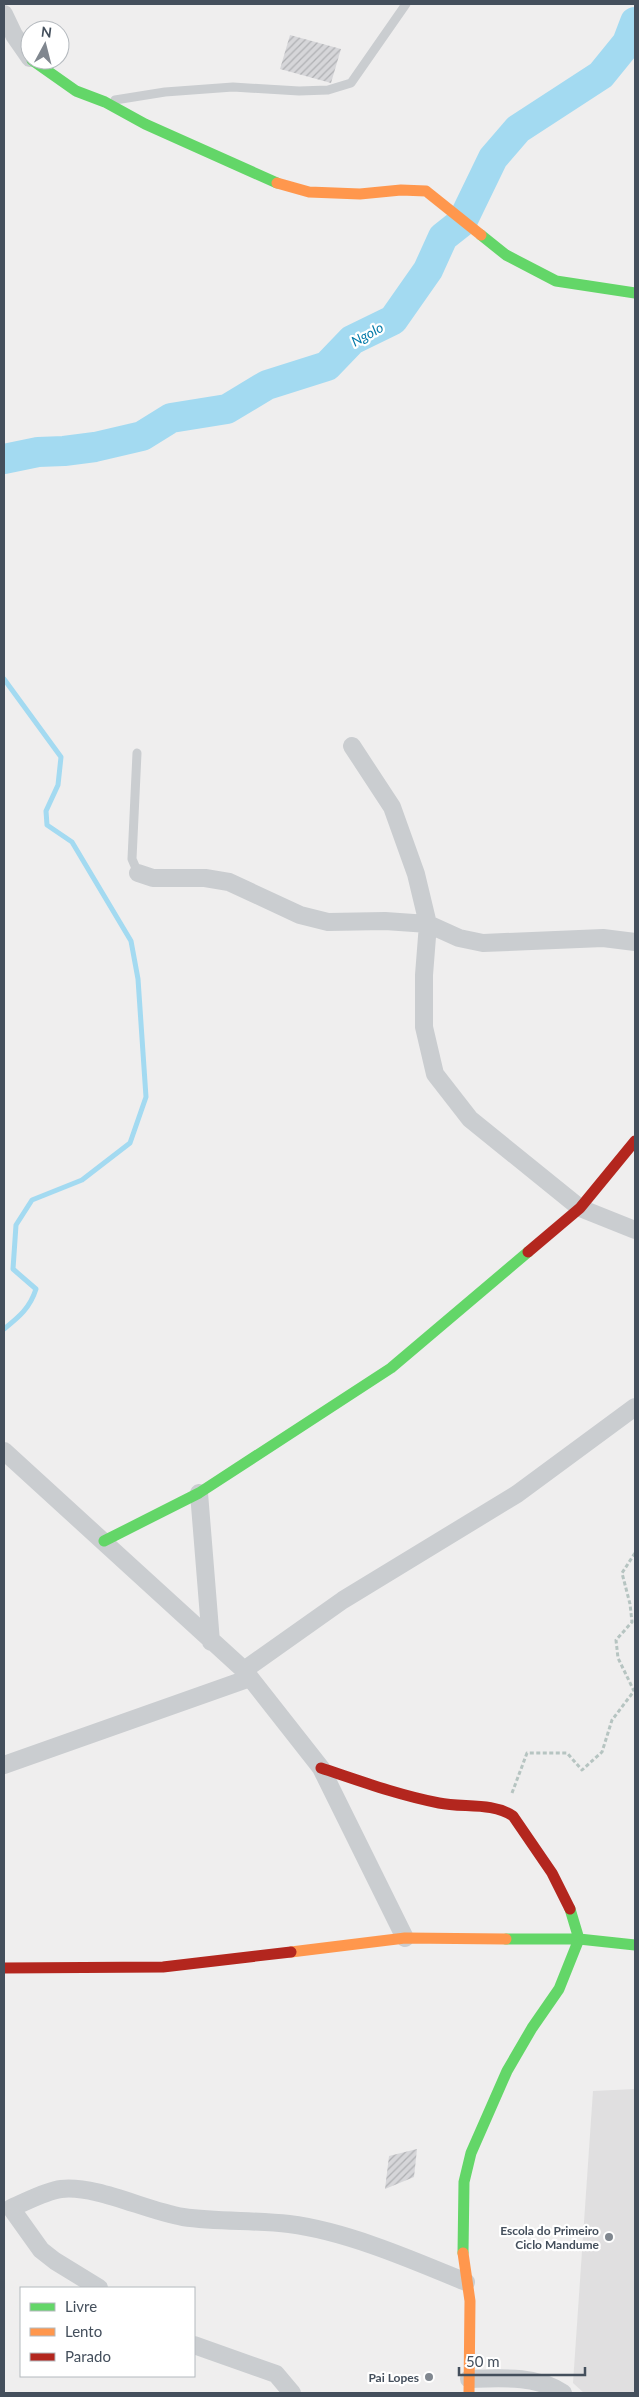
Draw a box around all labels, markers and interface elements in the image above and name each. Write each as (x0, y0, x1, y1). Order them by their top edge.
north arrow (20, 20, 70, 70)
text: N (40, 23, 53, 41)
water label: Ngolo (348, 318, 386, 350)
place label: Escola do Primeiro Ciclo Mandume (500, 2223, 600, 2252)
marker: Escola do Primeiro Ciclo Mandume (603, 2231, 615, 2243)
legend (20, 2287, 195, 2377)
text: Livre (65, 2297, 97, 2315)
text: Lento (65, 2322, 102, 2340)
scale bar (459, 2344, 585, 2376)
text: Parado (65, 2347, 111, 2365)
text: 50 m (466, 2352, 500, 2370)
place label: Pai Lopes (368, 2370, 419, 2385)
marker: Pai Lopes (423, 2371, 435, 2383)

